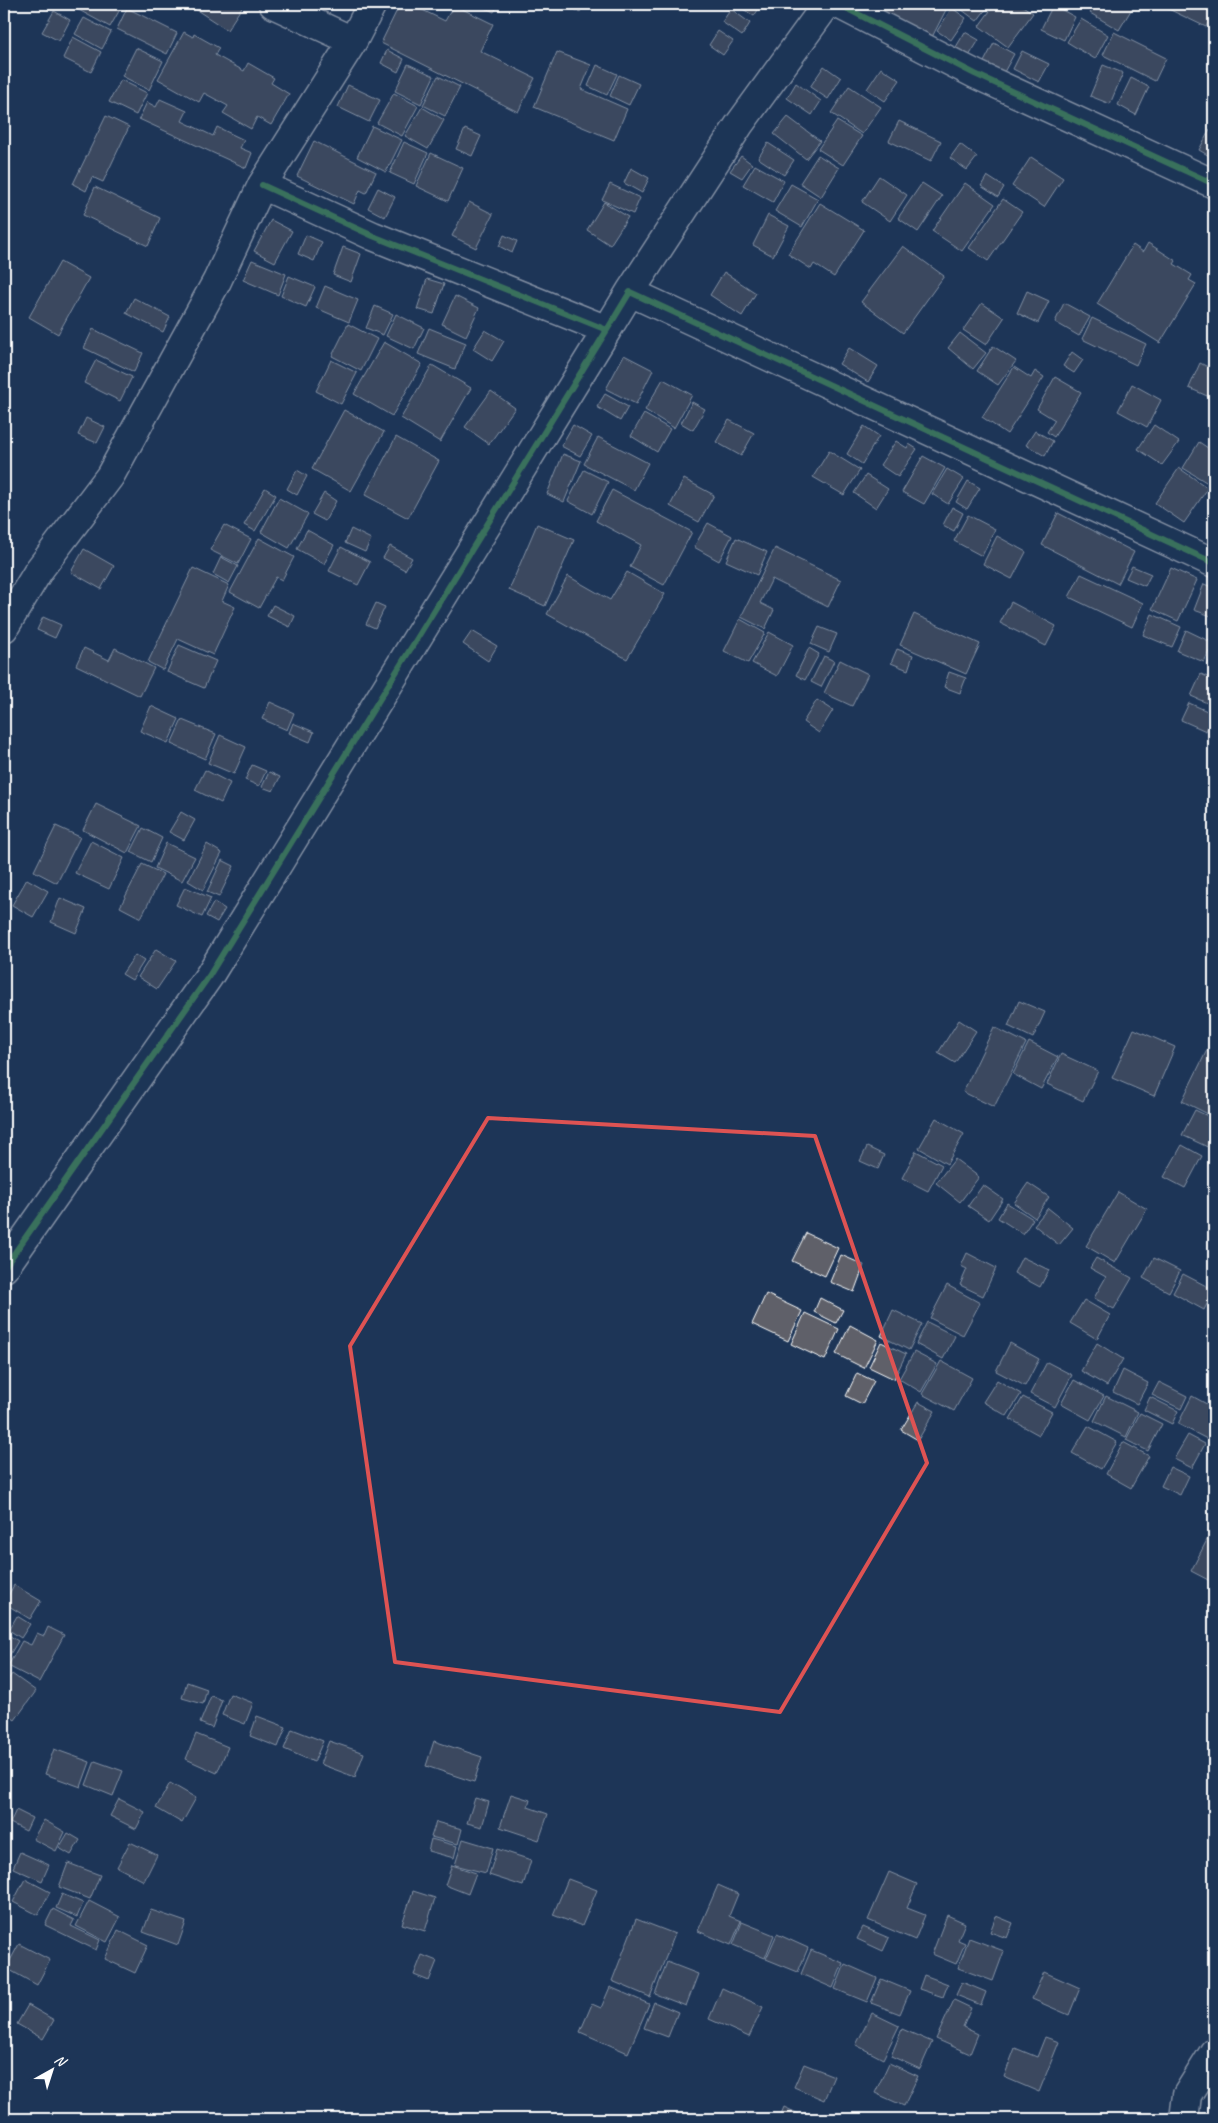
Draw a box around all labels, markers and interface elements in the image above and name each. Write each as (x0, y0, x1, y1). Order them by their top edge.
north arrow (28, 2046, 78, 2096)
text: N (51, 2051, 70, 2071)

